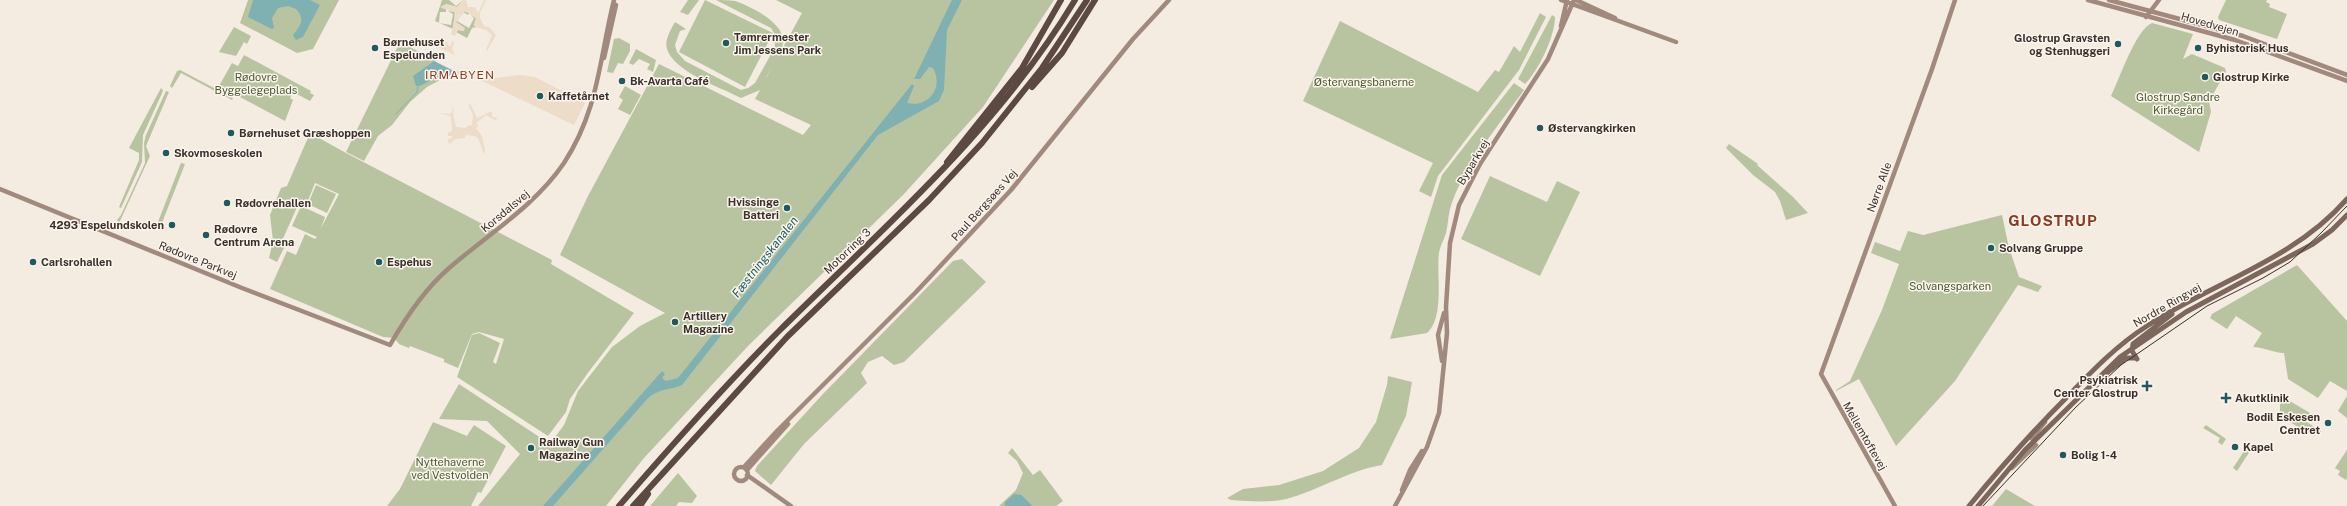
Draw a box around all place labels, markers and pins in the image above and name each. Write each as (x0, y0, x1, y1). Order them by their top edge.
place label: Tømrermester Jim Jessens Park (734, 31, 822, 56)
place label: Glostrup Gravsten og Stenhuggeri (2014, 32, 2110, 57)
place label: Børnehuset Espelunden (383, 36, 445, 61)
marker: Tømrermester Jim Jessens Park (721, 38, 731, 48)
marker: Glostrup Gravsten og Stenhuggeri (2113, 39, 2123, 49)
place label: Byhistorisk Hus (2206, 42, 2289, 54)
marker: Børnehuset Espelunden (370, 43, 380, 53)
marker: Byhistorisk Hus (2193, 43, 2203, 53)
place label: Glostrup Kirke (2213, 71, 2289, 83)
marker: Glostrup Kirke (2200, 72, 2210, 82)
place label: Bk-Avarta Café (630, 75, 709, 87)
marker: Bk-Avarta Café (617, 76, 627, 86)
place label: Kaffetårnet (548, 90, 610, 102)
marker: Kaffetårnet (535, 91, 545, 101)
place label: Østervangkirken (1548, 122, 1636, 134)
marker: Østervangkirken (1535, 123, 1545, 133)
place label: Børnehuset Græshoppen (239, 127, 370, 139)
marker: Børnehuset Græshoppen (226, 128, 236, 138)
place label: Skovmoseskolen (174, 147, 262, 159)
marker: Skovmoseskolen (161, 148, 171, 158)
place label: Hvissinge Batteri (728, 196, 779, 221)
place label: Rødovrehallen (235, 197, 311, 209)
marker: Rødovrehallen (222, 198, 232, 208)
marker: Hvissinge Batteri (782, 203, 792, 213)
place label: 4293 Espelundskolen (49, 219, 164, 231)
marker: 4293 Espelundskolen (167, 220, 177, 230)
place label: Rødovre Centrum Arena (214, 223, 294, 248)
marker: Rødovre Centrum Arena (201, 230, 211, 240)
place label: Solvang Gruppe (1999, 242, 2083, 254)
marker: Solvang Gruppe (1986, 243, 1996, 253)
place label: Carlsrohallen (41, 256, 112, 268)
place label: Espehus (387, 256, 432, 268)
marker: Carlsrohallen (28, 257, 38, 267)
marker: Espehus (374, 257, 384, 267)
place label: Artillery Magazine (683, 310, 734, 335)
marker: Artillery Magazine (670, 317, 680, 327)
place label: Psykiatrisk Center Glostrup (2054, 374, 2139, 399)
marker: Psykiatrisk Center Glostrup (2141, 380, 2153, 392)
marker: Akutklinik (2220, 392, 2232, 404)
place label: Akutklinik (2235, 392, 2290, 404)
place label: Bodil Eskesen Centret (2246, 411, 2320, 436)
marker: Bodil Eskesen Centret (2323, 418, 2333, 428)
place label: Railway Gun Magazine (539, 436, 604, 461)
place label: Kapel (2243, 441, 2274, 453)
marker: Kapel (2230, 442, 2240, 452)
marker: Railway Gun Magazine (526, 443, 536, 453)
place label: Bolig 1-4 (2071, 449, 2117, 461)
marker: Bolig 1-4 (2058, 450, 2068, 460)

